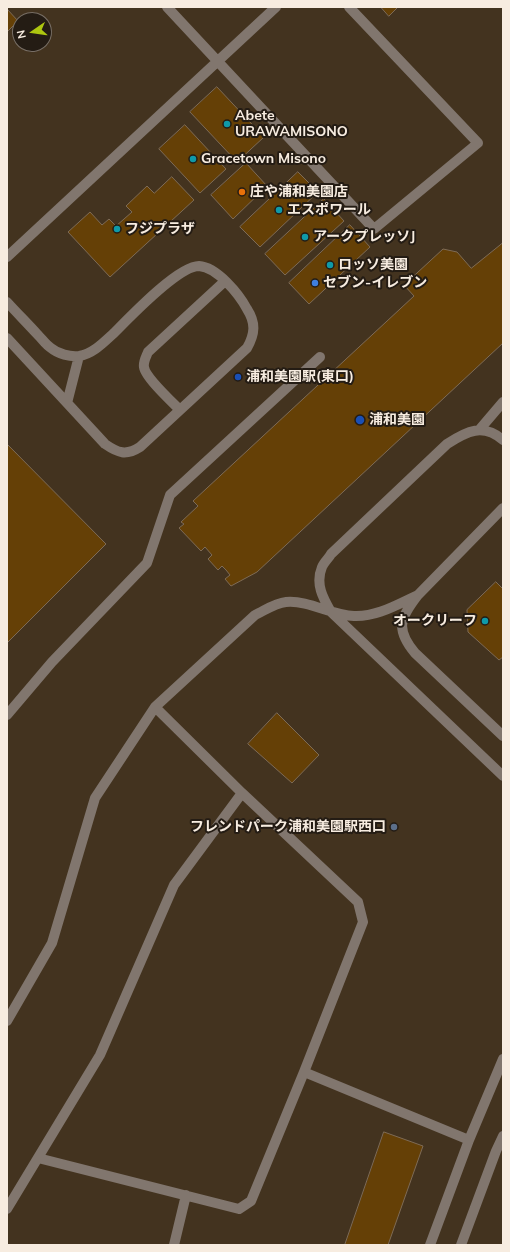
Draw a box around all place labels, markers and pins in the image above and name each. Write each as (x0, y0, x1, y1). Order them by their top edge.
place label: Abete URAWAMISONO (235, 108, 348, 140)
marker: Abete URAWAMISONO (222, 119, 232, 129)
place label: Gracetown Misono (201, 151, 326, 167)
marker: Gracetown Misono (188, 154, 198, 164)
place label: 庄や浦和美園店 (250, 184, 348, 200)
marker: 庄や浦和美園店 (237, 187, 247, 197)
place label: エスポワール (287, 202, 371, 218)
marker: エスポワール (274, 205, 284, 215)
place label: フジプラザ (125, 221, 195, 237)
marker: フジプラザ (112, 224, 122, 234)
place label: アークプレッソJ (313, 229, 415, 245)
marker: アークプレッソJ (300, 232, 310, 242)
place label: ロッソ美園 (338, 257, 408, 273)
marker: ロッソ美園 (325, 260, 335, 270)
place label: セブン-イレブン (323, 275, 427, 291)
marker: セブン-イレブン (310, 278, 320, 288)
place label: 浦和美園駅(東口) (246, 369, 354, 385)
marker: 浦和美園駅(東口) (233, 372, 243, 382)
place label: 浦和美園 (369, 412, 425, 428)
marker: 浦和美園 (354, 414, 366, 426)
place label: オークリーフ (393, 613, 477, 629)
marker: オークリーフ (480, 616, 490, 626)
place label: フレンドパーク浦和美園駅西口 (190, 819, 386, 835)
marker: フレンドパーク浦和美園駅西口 (389, 822, 399, 832)

